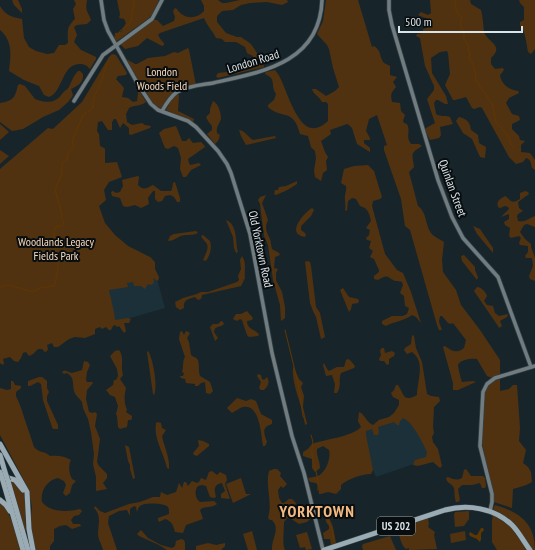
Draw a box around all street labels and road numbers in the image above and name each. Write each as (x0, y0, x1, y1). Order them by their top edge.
street label: London Road (225, 46, 281, 76)
street label: Quinlan Street (436, 157, 471, 219)
street label: Old Yorktown Road (246, 209, 276, 289)
road number: US 202 (377, 517, 415, 535)

